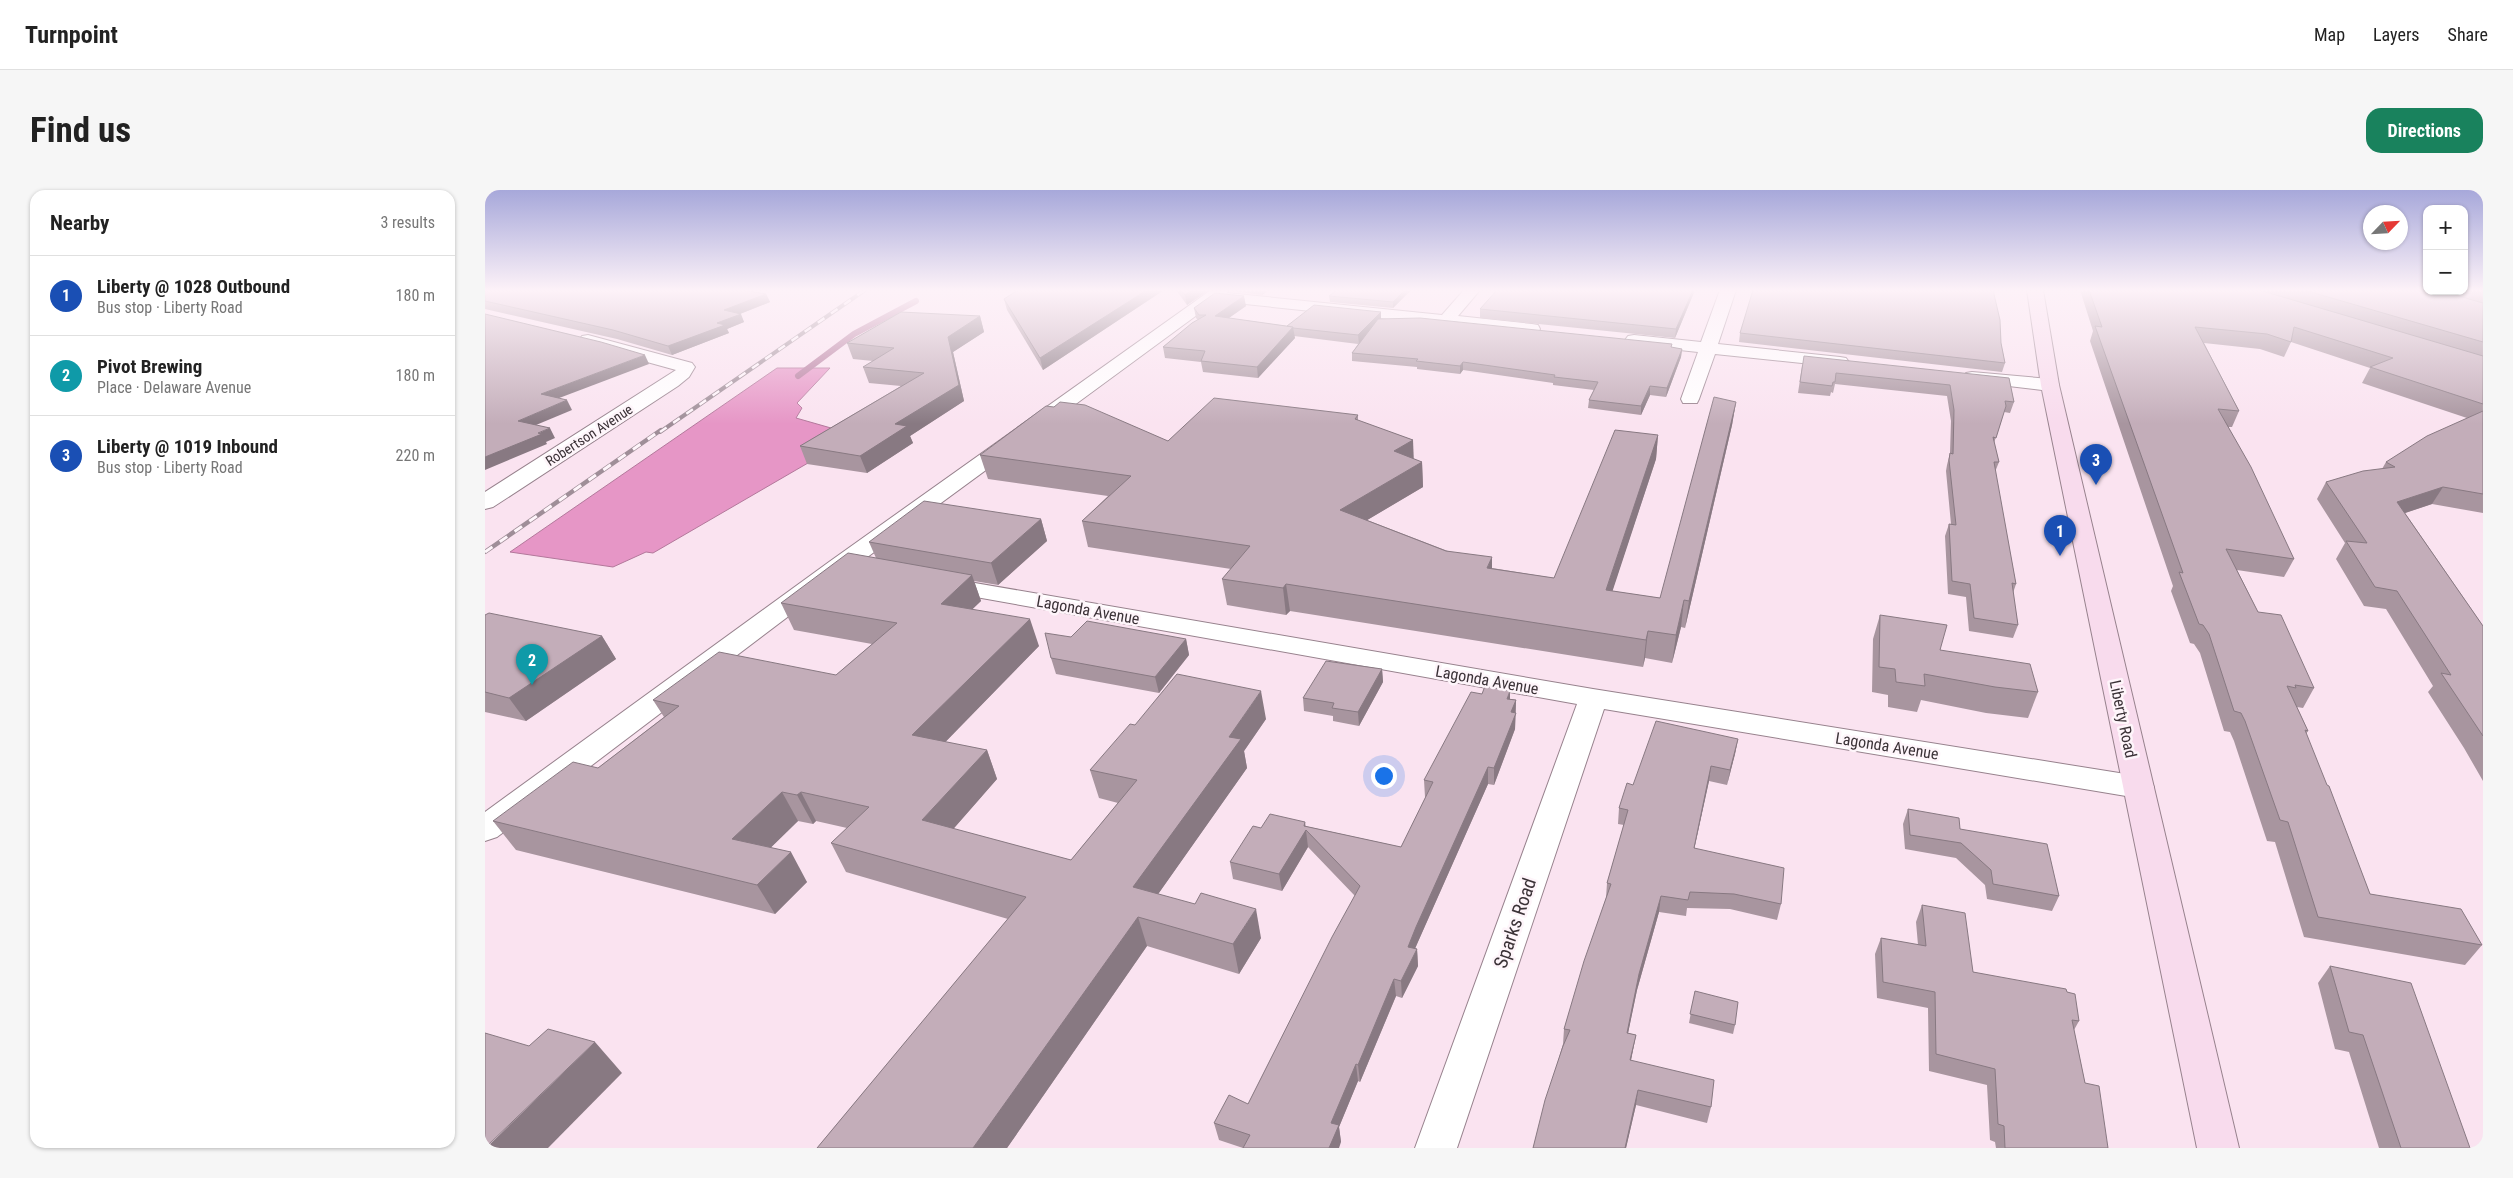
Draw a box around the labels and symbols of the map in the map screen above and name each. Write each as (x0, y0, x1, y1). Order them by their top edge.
north arrow (2363, 205, 2408, 250)
street label: Robertson Avenue (543, 401, 636, 469)
pin: 3 (2080, 444, 2112, 485)
pin: 1 (2044, 515, 2076, 556)
street label: Lagonda Avenue (1035, 592, 1141, 628)
pin: 2 (516, 644, 548, 685)
street label: Lagonda Avenue (1434, 662, 1540, 698)
street label: Liberty Road (2105, 678, 2141, 760)
street label: Lagonda Avenue (1834, 728, 1940, 764)
your location (1371, 763, 1397, 789)
street label: Sparks Road (1489, 875, 1541, 971)

